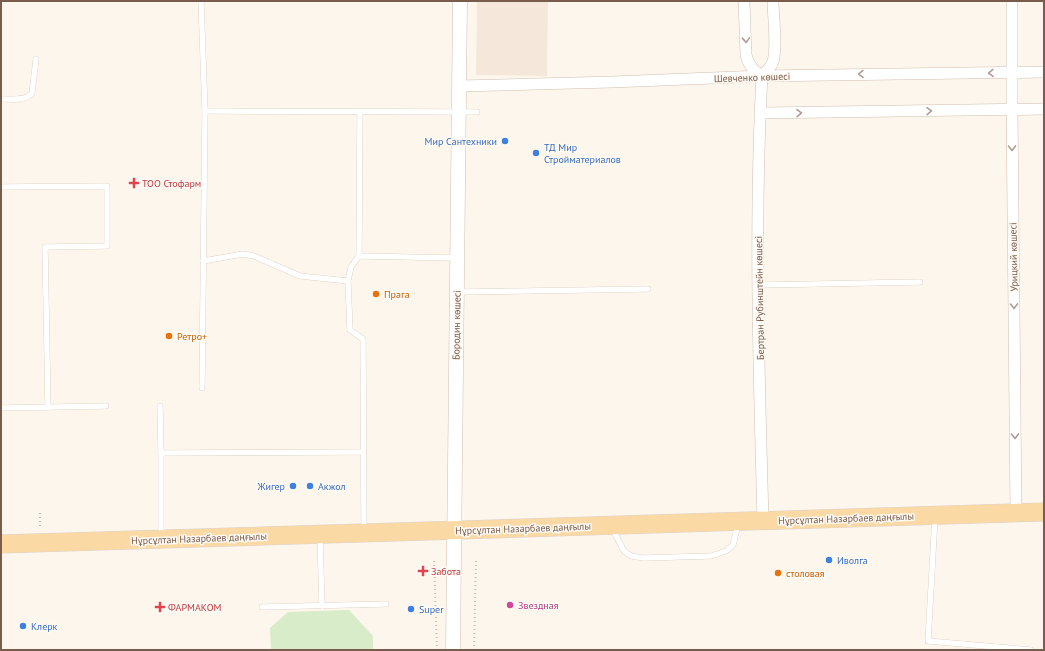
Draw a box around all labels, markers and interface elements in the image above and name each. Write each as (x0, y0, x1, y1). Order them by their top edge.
one-way arrow (741, 37, 750, 43)
one-way arrow (988, 69, 994, 77)
street label: Шевченко көшесі (714, 70, 790, 85)
one-way arrow (858, 70, 864, 78)
one-way arrow (926, 107, 932, 115)
one-way arrow (796, 109, 802, 117)
place label: Мир Сантехники (425, 135, 497, 148)
marker: Мир Сантехники (500, 136, 510, 146)
place label: ТД Мир Стройматериалов (544, 141, 621, 166)
one-way arrow (1008, 145, 1016, 151)
marker: ТД Мир Стройматериалов (531, 148, 541, 158)
place label: ТОО Стофарм (142, 177, 201, 190)
marker: ТОО Стофарм (129, 178, 139, 188)
street label: Урицкий көшесі (1006, 222, 1021, 292)
street label: Бертран Рубинштейн көшесі (752, 236, 767, 360)
place label: Прага (384, 288, 410, 301)
marker: Прага (371, 289, 381, 299)
street label: Бородин көшесі (449, 290, 464, 360)
one-way arrow (1010, 303, 1018, 309)
place label: Ретро+ (177, 330, 207, 343)
marker: Ретро+ (164, 331, 174, 341)
one-way arrow (1011, 433, 1020, 439)
place label: Жигер (256, 480, 285, 493)
place label: Акжол (318, 480, 345, 493)
marker: Жигер (288, 481, 298, 491)
marker: Акжол (305, 481, 315, 491)
street label: Нұрсұлтан Назарбаев даңғылы (778, 510, 914, 527)
street label: Нұрсұлтан Назарбаев даңғылы (455, 520, 591, 537)
street label: Нұрсұлтан Назарбаев даңғылы (131, 530, 267, 547)
place label: Иволга (837, 554, 868, 567)
marker: Иволга (824, 555, 834, 565)
place label: Забота (431, 565, 461, 578)
marker: Забота (418, 566, 428, 576)
place label: столовая (786, 567, 825, 580)
marker: столовая (773, 568, 783, 578)
place label: Звездная (518, 599, 559, 612)
marker: Звездная (505, 600, 515, 610)
place label: ФАРМАКОМ (168, 601, 221, 614)
marker: ФАРМАКОМ (155, 602, 165, 612)
place label: Super (419, 603, 444, 616)
marker: Super (406, 604, 416, 614)
place label: Клерк (31, 620, 58, 633)
marker: Клерк (18, 621, 28, 631)

